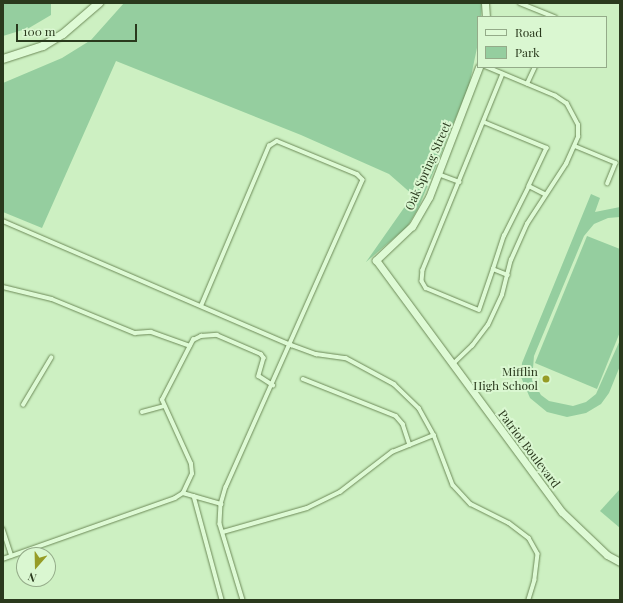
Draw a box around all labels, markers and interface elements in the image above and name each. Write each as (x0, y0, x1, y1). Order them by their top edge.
scale bar (18, 16, 139, 42)
legend (477, 16, 607, 68)
text: 100 m (23, 23, 55, 39)
text: Road (515, 24, 542, 40)
text: Park (515, 44, 540, 60)
street label: Oak Spring Street (402, 120, 454, 212)
place label: Mifflin High School (473, 365, 538, 393)
marker: Mifflin High School (541, 374, 551, 384)
street label: Patriot Boulevard (495, 407, 563, 491)
north arrow (16, 547, 56, 587)
text: N (26, 569, 38, 586)

